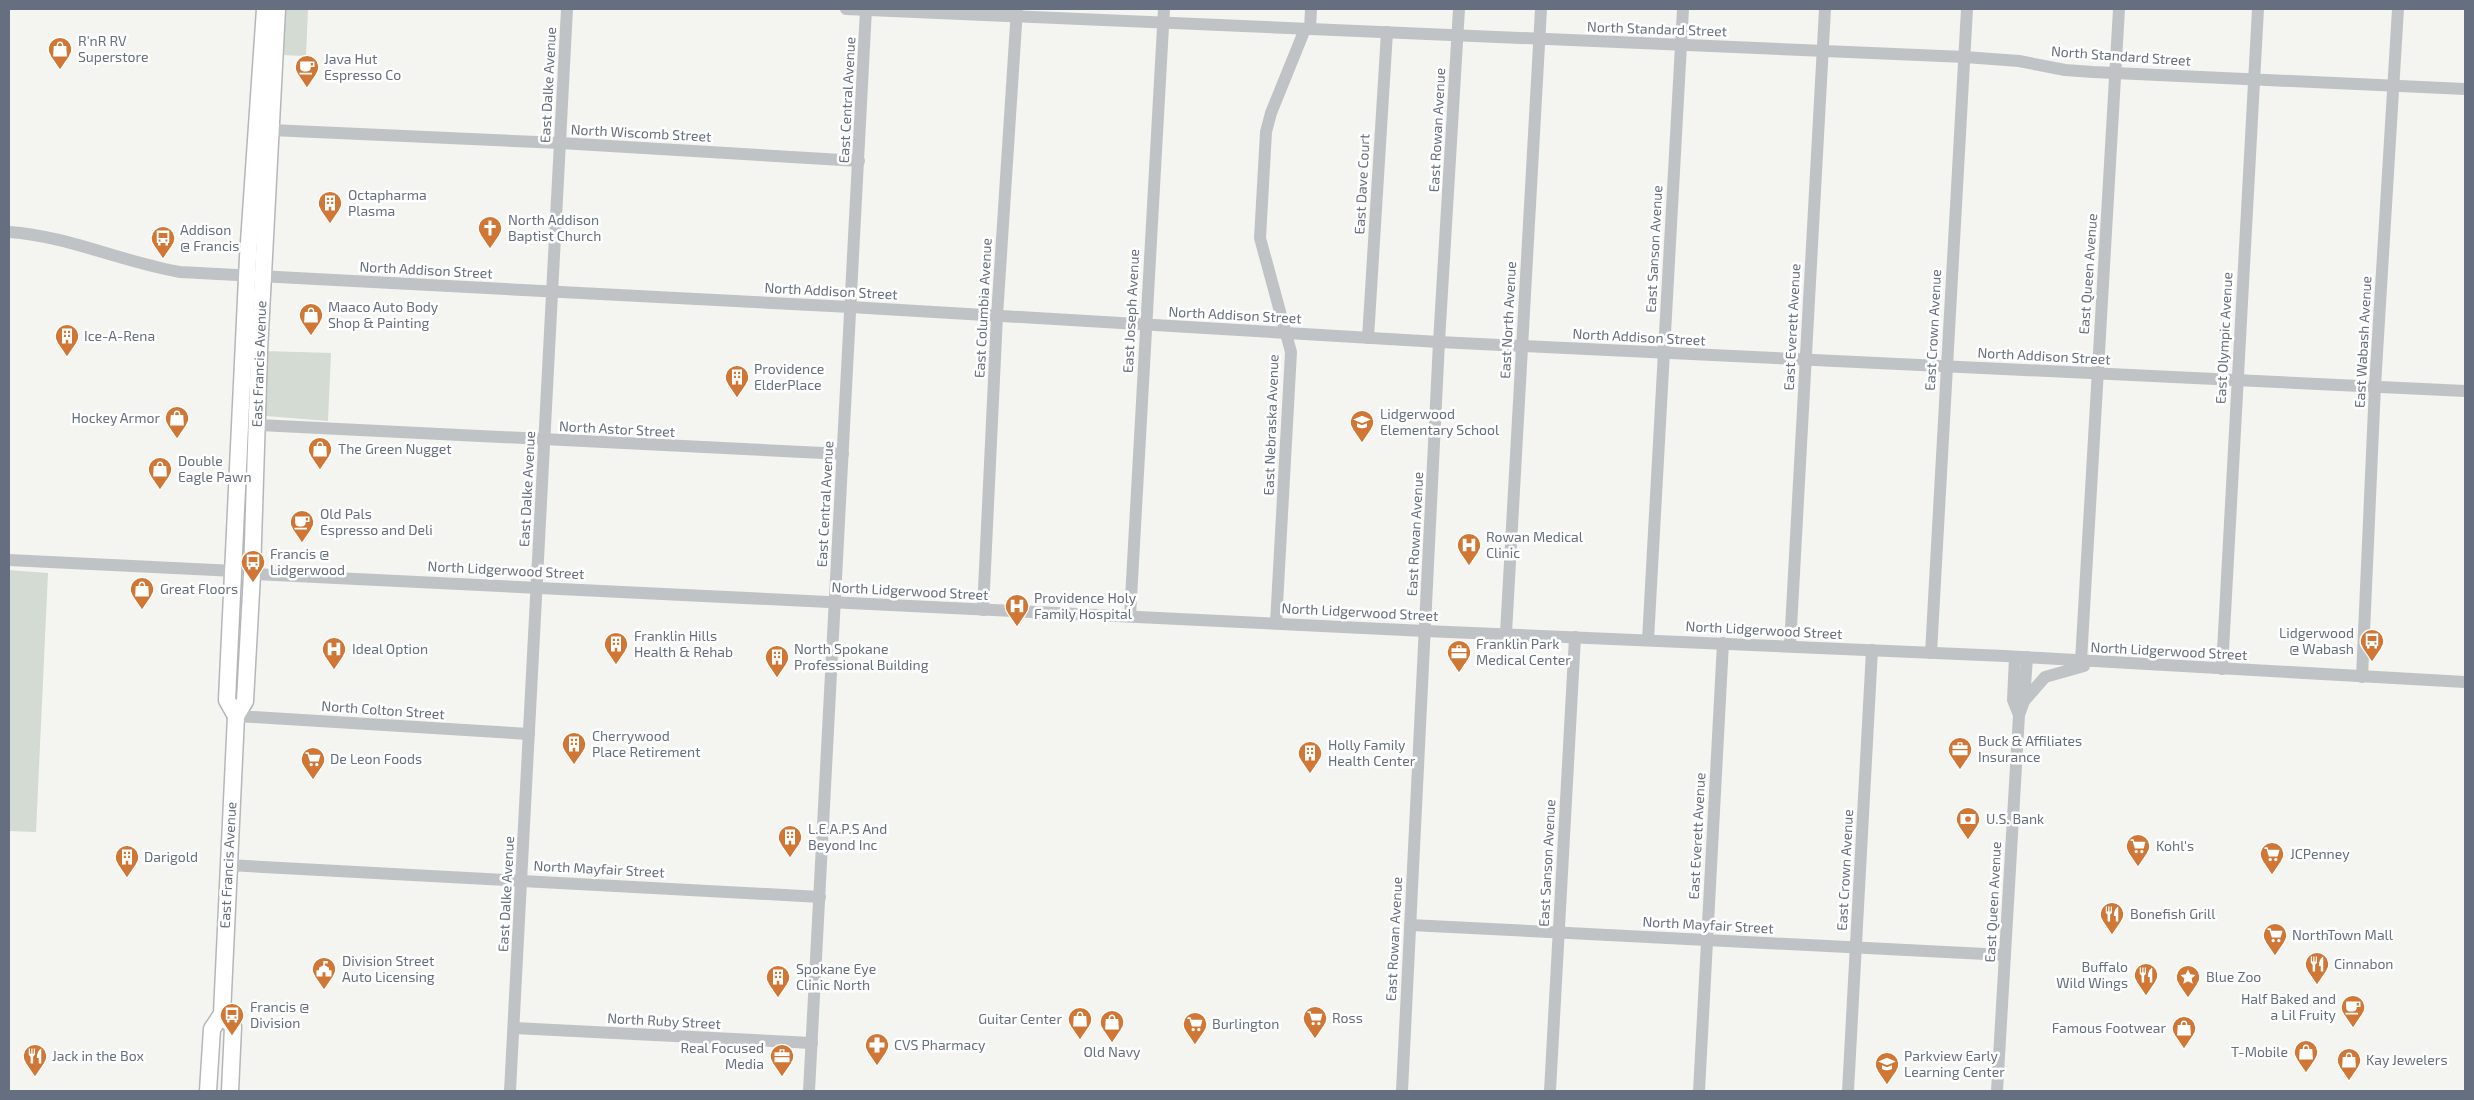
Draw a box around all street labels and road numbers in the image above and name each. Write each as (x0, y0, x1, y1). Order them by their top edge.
street label: North Standard Street (1587, 18, 1727, 39)
street label: East Dalke Avenue (536, 26, 559, 144)
street label: East Central Avenue (835, 36, 858, 164)
street label: North Standard Street (2051, 42, 2192, 69)
street label: East Rowan Avenue (1425, 67, 1448, 193)
street label: North Wiscomb Street (570, 120, 712, 145)
street label: East Dave Court (1350, 133, 1373, 235)
street label: East Sanson Avenue (1642, 185, 1665, 313)
street label: East Queen Avenue (2075, 213, 2100, 335)
street label: East Columbia Avenue (970, 237, 995, 378)
street label: East Joseph Avenue (1119, 249, 1142, 373)
street label: North Addison Street (359, 258, 493, 281)
street label: East North Avenue (1496, 261, 1519, 379)
street label: East Everett Avenue (1780, 263, 1803, 391)
street label: East Crown Avenue (1921, 269, 1944, 391)
street label: East Olympic Avenue (2212, 272, 2235, 404)
street label: East Wabash Avenue (2351, 275, 2374, 408)
street label: North Addison Street (764, 279, 898, 302)
street label: East Francis Avenue (248, 300, 269, 428)
street label: North Addison Street (1168, 303, 1302, 326)
street label: North Addison Street (1572, 325, 1706, 348)
street label: North Addison Street (1977, 344, 2111, 367)
street label: East Nebraska Avenue (1260, 354, 1281, 496)
street label: North Astor Street (559, 417, 675, 440)
street label: East Dalke Avenue (515, 430, 538, 548)
street label: East Central Avenue (813, 440, 836, 568)
street label: East Rowan Avenue (1403, 471, 1426, 597)
street label: North Lidgerwood Street (427, 557, 585, 582)
street label: North Lidgerwood Street (831, 578, 989, 603)
street label: North Lidgerwood Street (1281, 599, 1439, 624)
street label: North Lidgerwood Street (1685, 617, 1843, 642)
street label: North Lidgerwood Street (2090, 638, 2248, 663)
street label: North Colton Street (321, 697, 445, 722)
street label: East Everett Avenue (1685, 772, 1708, 900)
street label: East Sanson Avenue (1535, 799, 1558, 927)
street label: East Francis Avenue (216, 801, 239, 929)
street label: East Crown Avenue (1833, 809, 1856, 931)
street label: East Dalke Avenue (494, 835, 517, 953)
street label: East Queen Avenue (1981, 841, 2004, 963)
street label: North Mayfair Street (533, 857, 665, 880)
street label: East Rowan Avenue (1382, 876, 1405, 1002)
street label: North Mayfair Street (1642, 913, 1774, 936)
street label: North Ruby Street (607, 1009, 721, 1032)

